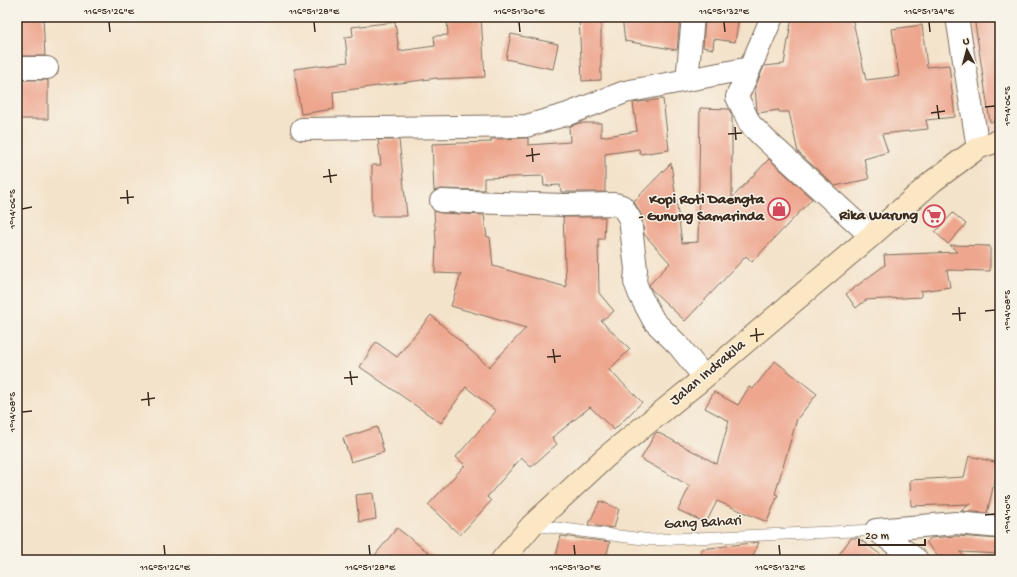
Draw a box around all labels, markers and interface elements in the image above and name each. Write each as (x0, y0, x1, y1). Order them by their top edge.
text: 116°51'26"E (83, 6, 135, 18)
text: 116°51'28"E (288, 6, 340, 18)
text: 116°51'30"E (493, 6, 545, 18)
text: 116°51'32"E (698, 6, 750, 18)
text: 116°51'34"E (903, 6, 955, 18)
north arrow (947, 30, 987, 70)
text: U (962, 36, 971, 48)
text: 1°14'06"S (1002, 86, 1014, 127)
text: 1°14'06"S (7, 189, 19, 230)
place label: Kopi Roti Daengta - Gunung Samarinda (639, 191, 765, 226)
shop icon: Kopi Roti Daengta - Gunung Samarinda (766, 196, 792, 222)
supermarket icon: Rika Warung (921, 203, 947, 229)
place label: Rika Warung (838, 207, 918, 225)
text: 1°14'08"S (1002, 290, 1014, 331)
street label: Jalan Indrakila (666, 336, 750, 410)
text: 1°14'08"S (7, 392, 19, 433)
text: 1°14'10"S (1002, 494, 1014, 534)
street label: Gang Bahari (664, 512, 742, 534)
scale bar (859, 521, 925, 547)
text: 20 m (865, 530, 890, 544)
text: 116°51'26"E (139, 562, 191, 574)
text: 116°51'28"E (344, 562, 396, 574)
text: 116°51'30"E (549, 562, 601, 574)
text: 116°51'32"E (754, 562, 806, 574)

